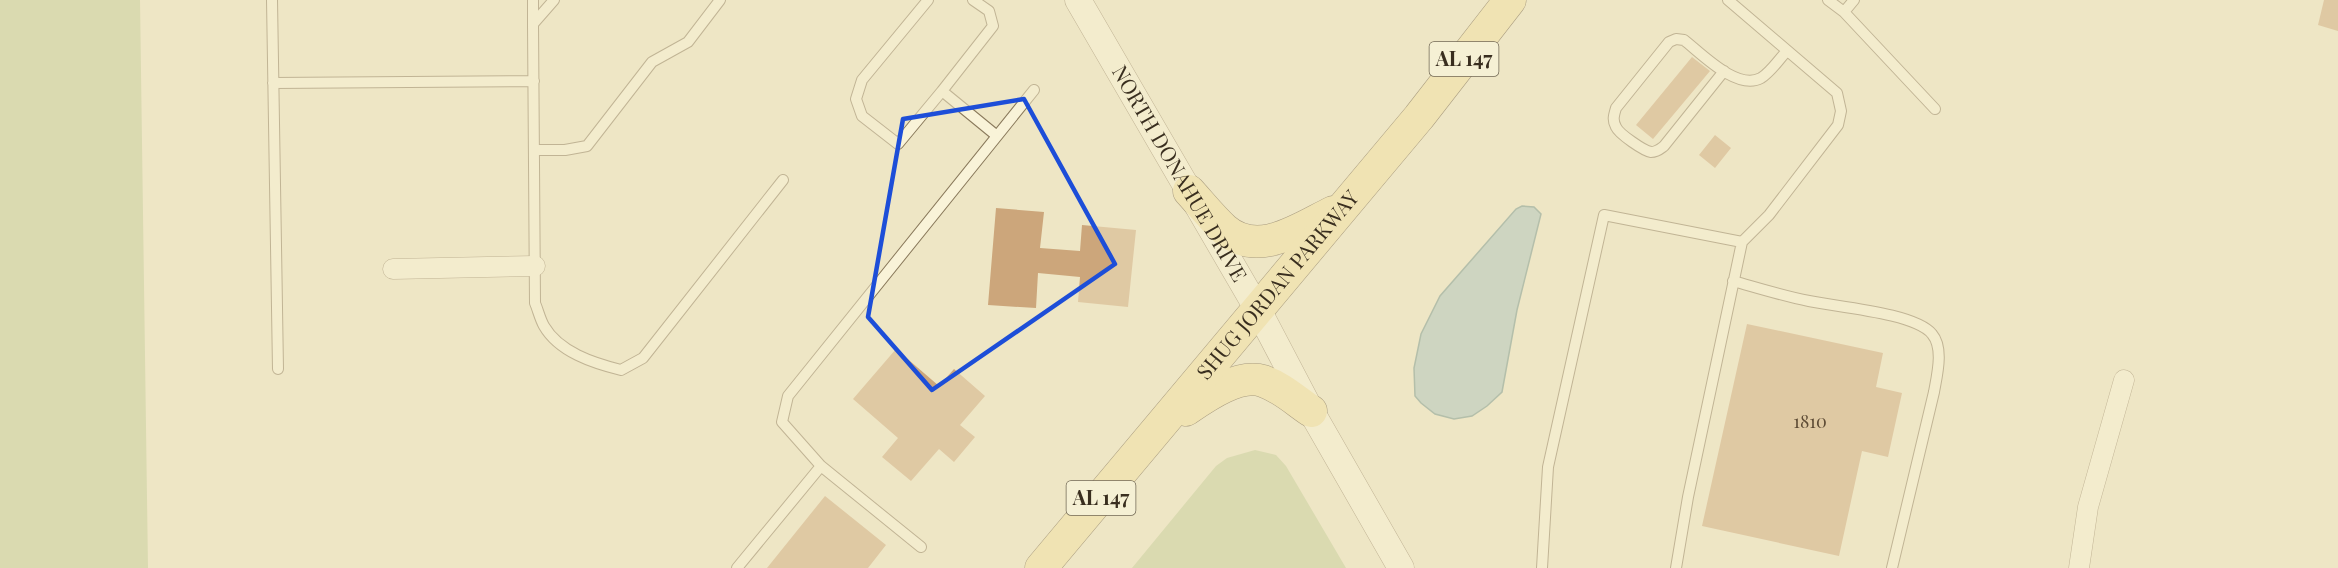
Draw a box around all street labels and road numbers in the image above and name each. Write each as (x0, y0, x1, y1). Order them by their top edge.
road number: AL 147 (1430, 42, 1498, 76)
street label: NORTH DONAHUE DRIVE (1107, 59, 1255, 286)
street label: SHUG JORDAN PARKWAY (1189, 183, 1364, 384)
road number: AL 147 (1066, 481, 1136, 515)

